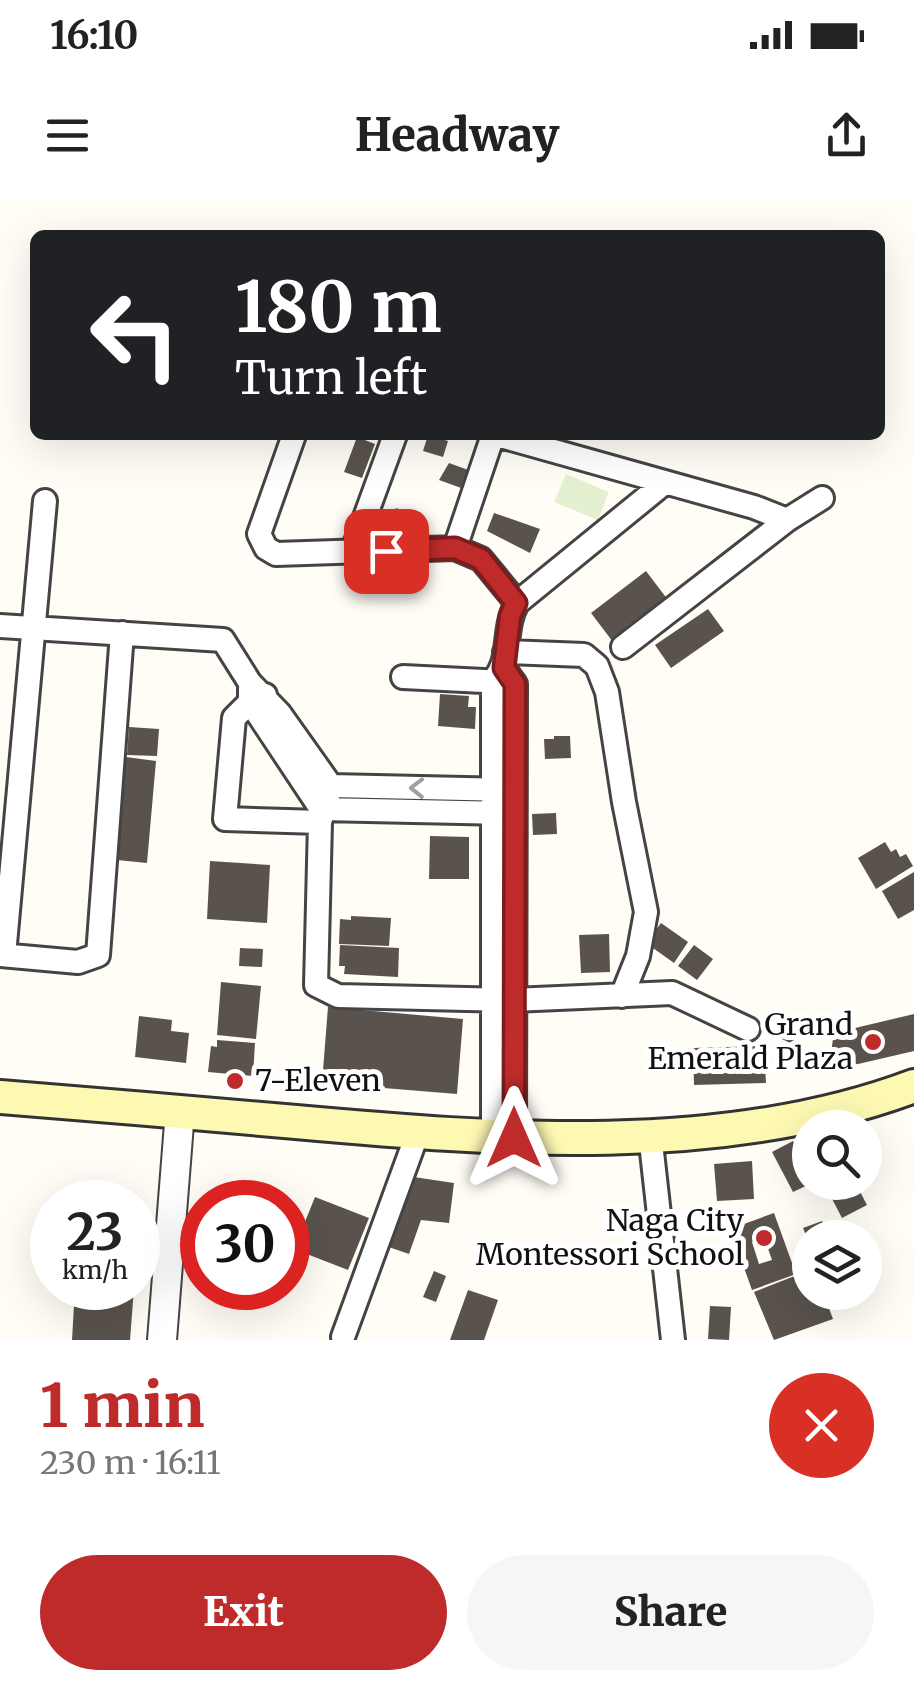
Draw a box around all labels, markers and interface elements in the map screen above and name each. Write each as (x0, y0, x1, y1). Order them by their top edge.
text: 16:10 (50, 12, 138, 59)
text: Headway (355, 107, 559, 163)
icon: menu (40, 108, 95, 163)
icon: share (819, 108, 874, 163)
text: 180 m (235, 263, 442, 351)
icon: left (70, 270, 200, 400)
text: Turn left (235, 350, 427, 406)
pin (344, 509, 429, 594)
icon: arrive (359, 524, 414, 579)
one-way arrow (408, 777, 424, 799)
place label: Grand Emerald Plaza (647, 1005, 853, 1077)
marker: Grand Emerald Plaza (862, 1031, 884, 1053)
place label: 7-Eleven (255, 1061, 381, 1099)
marker: 7-Eleven (224, 1070, 246, 1092)
position arrow (462, 1086, 566, 1190)
map controls (792, 1110, 882, 1310)
button: search (792, 1110, 882, 1200)
speed limit sign: 30 (180, 1180, 310, 1310)
text: 23 (67, 1201, 123, 1264)
place label: Naga City Montessori School (476, 1201, 745, 1273)
button: layers (792, 1220, 882, 1310)
marker: Naga City Montessori School (753, 1227, 775, 1249)
text: km/h (62, 1254, 128, 1286)
text: 1 min (40, 1368, 204, 1443)
button: close (769, 1373, 874, 1478)
text: 230 m · 16:11 (40, 1443, 221, 1483)
button: Exit (40, 1555, 447, 1670)
button: Share (467, 1555, 874, 1670)

